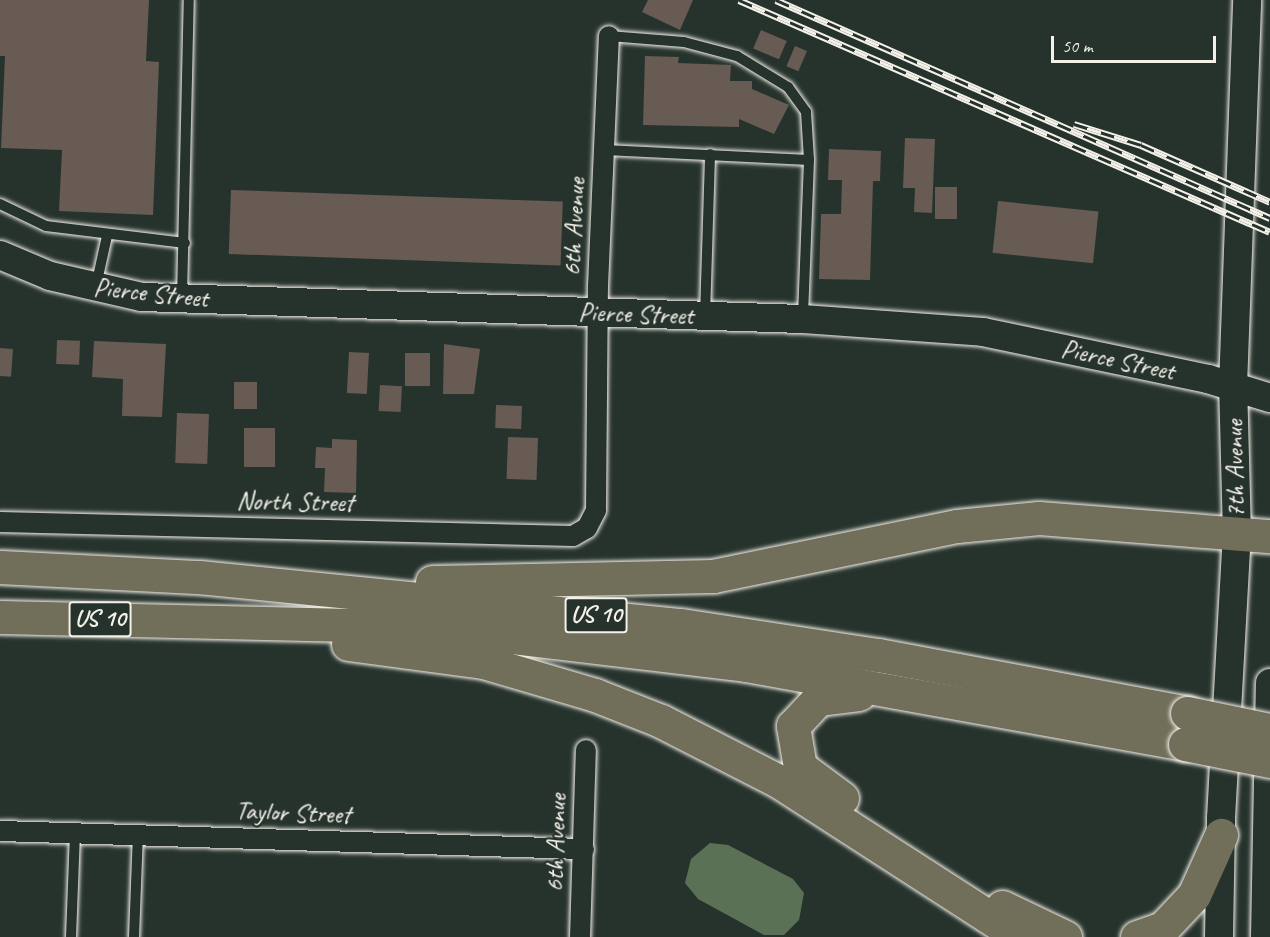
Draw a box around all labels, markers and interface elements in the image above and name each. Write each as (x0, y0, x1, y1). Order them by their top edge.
scale bar (1054, 24, 1219, 62)
text: 50 m (1062, 35, 1093, 57)
street label: 6th Avenue (556, 177, 592, 277)
street label: Pierce Street (92, 271, 210, 315)
street label: Pierce Street (578, 296, 694, 332)
street label: Pierce Street (1058, 333, 1178, 387)
street label: 7th Avenue (1219, 420, 1251, 518)
street label: North Street (236, 485, 354, 519)
road number: US 10 (564, 594, 628, 636)
road number: US 10 (68, 598, 132, 640)
street label: 6th Avenue (539, 793, 573, 893)
street label: Taylor Street (235, 795, 351, 831)

